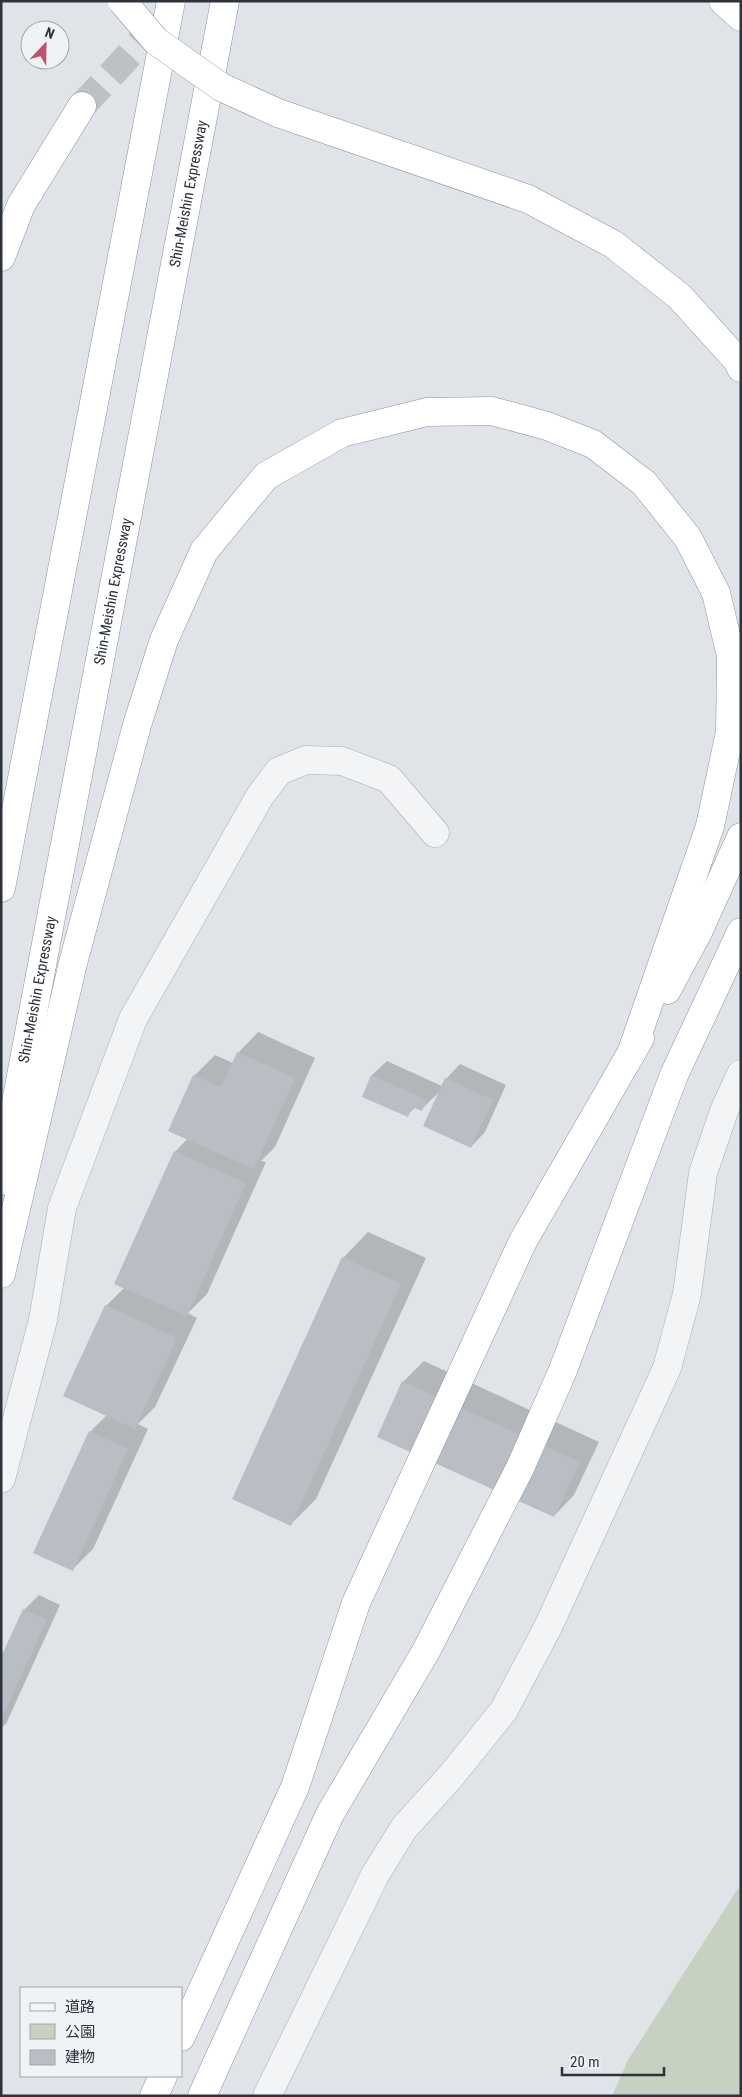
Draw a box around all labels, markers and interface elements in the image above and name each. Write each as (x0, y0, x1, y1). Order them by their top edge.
north arrow (20, 20, 70, 70)
text: N (43, 24, 57, 42)
street label: Shin-Meishin Expressway (166, 119, 211, 269)
street label: Shin-Meishin Expressway (90, 517, 136, 667)
street label: Shin-Meishin Expressway (15, 914, 60, 1064)
legend (20, 1987, 182, 2077)
text: 道路 (65, 1998, 95, 2016)
text: 公園 (65, 2023, 95, 2041)
scale bar (562, 2044, 664, 2076)
text: 建物 (65, 2048, 95, 2066)
text: 20 m (570, 2053, 600, 2071)

